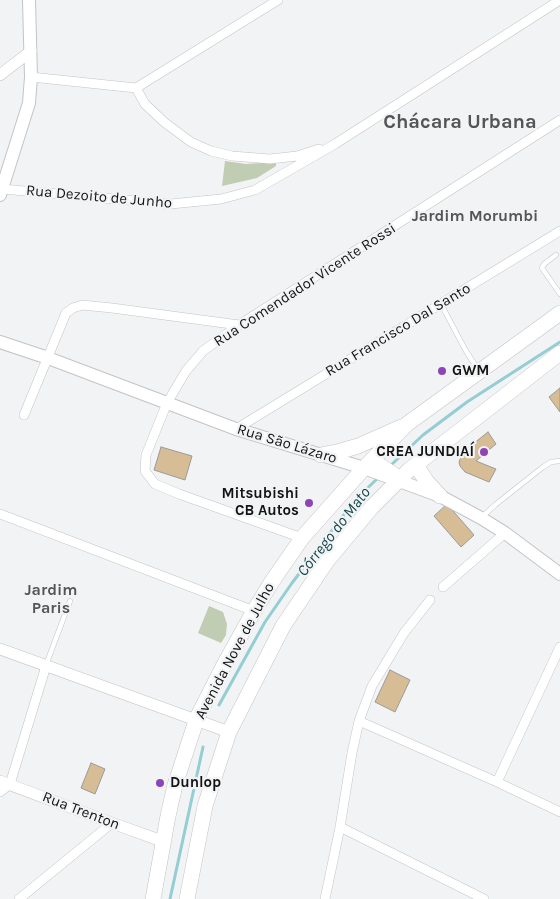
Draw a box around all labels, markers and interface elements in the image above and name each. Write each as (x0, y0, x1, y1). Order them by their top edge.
district label: Chácara Urbana (383, 110, 537, 134)
street label: Rua Dezoito de Junho (25, 182, 173, 212)
district label: Jardim Morumbi (412, 206, 538, 226)
street label: Rua Comendador Vicente Rossi (211, 219, 399, 351)
street label: Rua Francisco Dal Santo (322, 279, 474, 381)
place label: GWM (452, 362, 489, 380)
marker: GWM (436, 365, 448, 377)
street label: Rua São Lázaro (235, 420, 339, 468)
place label: CREA JUNDIAÍ (376, 443, 474, 461)
marker: CREA JUNDIAÍ (478, 446, 490, 458)
water label: Córrego do Mato (293, 484, 375, 580)
place label: Mitsubishi CB Autos (221, 485, 299, 520)
marker: Mitsubishi CB Autos (303, 497, 315, 509)
district label: Jardim Paris (25, 580, 77, 618)
street label: Avenida Nove de Julho (191, 580, 279, 722)
place label: Dunlop (170, 774, 221, 792)
marker: Dunlop (154, 777, 166, 789)
street label: Rua Trenton (40, 788, 122, 834)

